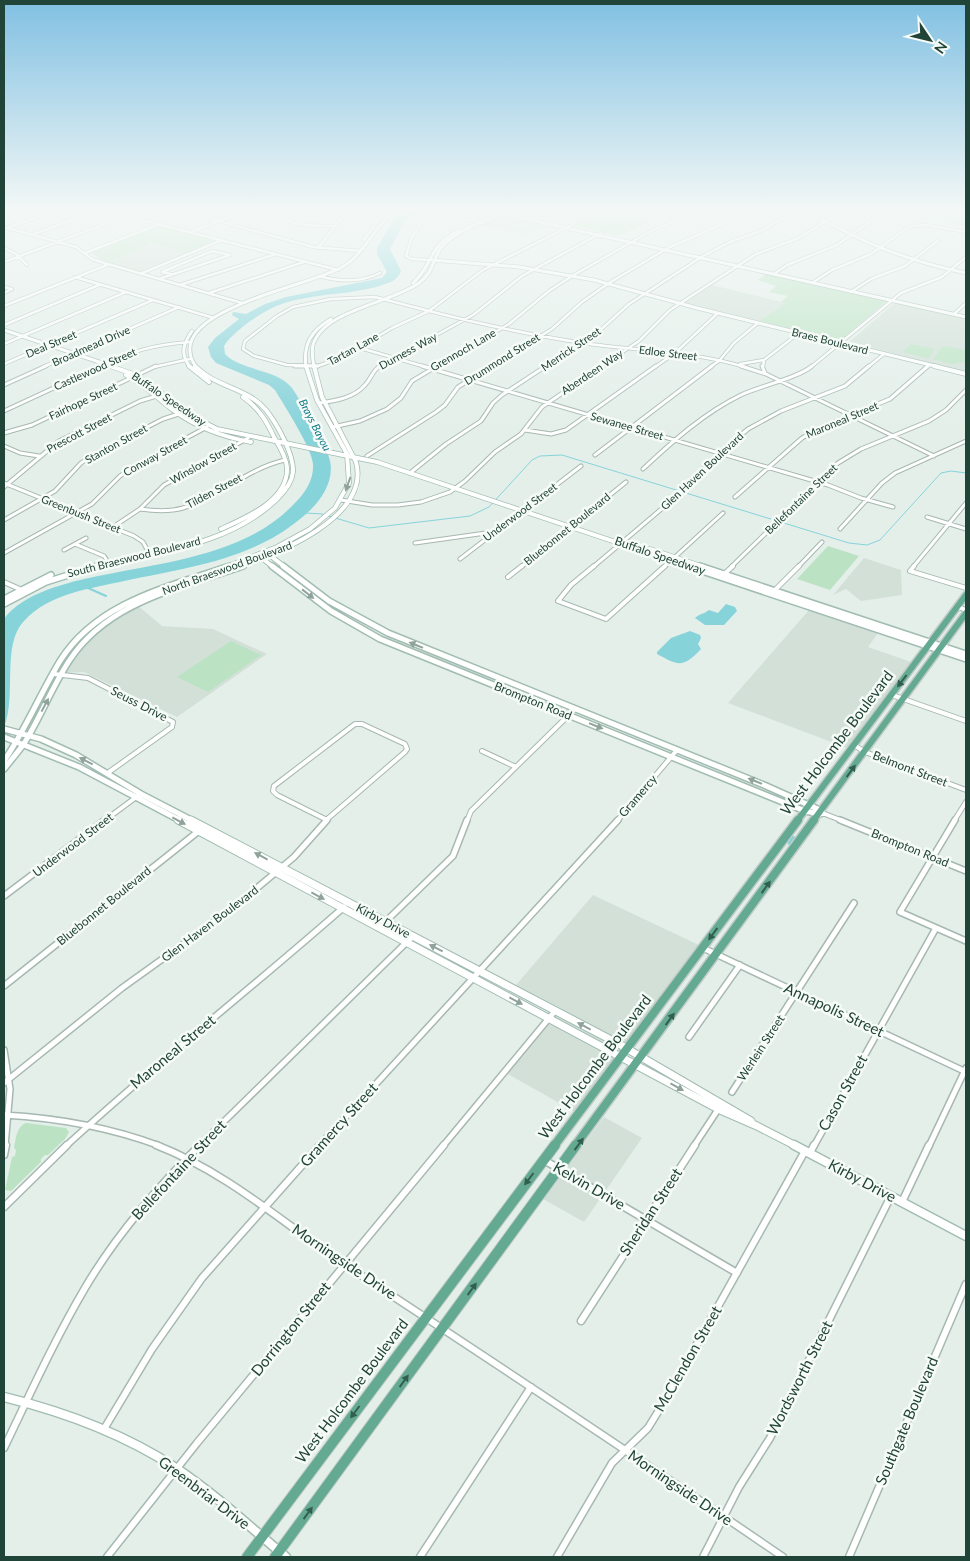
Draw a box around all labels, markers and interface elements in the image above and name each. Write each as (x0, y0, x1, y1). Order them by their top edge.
north arrow (905, 15, 955, 65)
text: N (931, 38, 951, 57)
street label: Broadmead Drive (50, 322, 132, 369)
street label: Merrick Street (538, 324, 603, 373)
street label: Braes Boulevard (791, 325, 870, 356)
street label: Grennoch Lane (428, 326, 498, 374)
street label: Deal Street (23, 327, 78, 360)
street label: Tartan Lane (325, 329, 381, 368)
street label: Durness Way (376, 329, 439, 372)
street label: Drummond Street (461, 330, 542, 387)
street label: Edloe Street (638, 342, 698, 363)
street label: Castlewood Street (52, 345, 138, 393)
street label: Aberdeen Way (558, 346, 625, 397)
street label: Buffalo Speedway (130, 369, 209, 428)
street label: Fairhope Street (47, 379, 119, 422)
water label: Brays Bayou (297, 397, 334, 453)
street label: Maroneal Street (804, 398, 880, 441)
street label: Sewanee Street (589, 409, 665, 442)
street label: Prescott Street (44, 410, 113, 455)
street label: Stanton Street (82, 421, 149, 466)
street label: Glen Haven Boulevard (658, 429, 746, 512)
street label: Conway Street (121, 433, 189, 478)
street label: Winslow Street (167, 439, 238, 486)
street label: Bellefontaine Street (762, 461, 840, 536)
street label: Tilden Street (184, 470, 244, 511)
one-way arrow (344, 477, 352, 492)
street label: Underwood Street (480, 480, 559, 544)
street label: Bluebonnet Boulevard (521, 490, 613, 567)
street label: Greenbush Street (40, 492, 123, 535)
street label: Buffalo Speedway (613, 533, 708, 578)
street label: South Braeswood Boulevard (66, 534, 202, 579)
street label: North Braeswood Boulevard (160, 538, 293, 597)
one-way arrow (301, 588, 314, 599)
one-way arrow (409, 641, 423, 649)
street label: West Holcombe Boulevard (776, 667, 896, 818)
one-way arrow (897, 674, 907, 688)
street label: Brompton Road (492, 678, 574, 723)
street label: Seuss Drive (108, 683, 170, 724)
one-way arrow (41, 698, 49, 712)
one-way arrow (589, 723, 604, 730)
street label: Belmont Street (871, 747, 950, 790)
one-way arrow (79, 757, 93, 765)
one-way arrow (846, 764, 856, 778)
street label: Gramercy (615, 771, 661, 820)
one-way arrow (747, 777, 762, 785)
street label: Underwood Street (29, 809, 117, 880)
one-way arrow (171, 817, 186, 825)
street label: Brompton Road (869, 825, 951, 870)
one-way arrow (254, 852, 269, 860)
street label: Bluebonnet Boulevard (53, 863, 154, 948)
one-way arrow (761, 880, 771, 894)
street label: Glen Haven Boulevard (158, 882, 261, 965)
one-way arrow (311, 892, 325, 900)
street label: Kirby Drive (354, 900, 413, 941)
one-way arrow (707, 927, 718, 940)
one-way arrow (429, 944, 443, 952)
street label: Annapolis Street (782, 978, 888, 1040)
street label: West Holcombe Boulevard (534, 991, 654, 1142)
one-way arrow (509, 997, 523, 1005)
street label: Maroneal Street (126, 1010, 219, 1092)
street label: Werlein Street (734, 1011, 788, 1084)
one-way arrow (665, 1012, 675, 1025)
one-way arrow (577, 1022, 591, 1030)
street label: Cason Street (814, 1051, 871, 1134)
street label: Gramercy Street (296, 1078, 381, 1170)
one-way arrow (671, 1082, 684, 1091)
street label: Bellefontaine Street (127, 1115, 230, 1223)
one-way arrow (573, 1138, 584, 1151)
street label: Kirby Drive (825, 1155, 900, 1206)
street label: Kelvin Drive (550, 1157, 629, 1213)
street label: Sheridan Street (615, 1164, 686, 1259)
one-way arrow (524, 1172, 534, 1186)
street label: Morningside Drive (289, 1220, 400, 1303)
street label: Dorrington Street (247, 1277, 334, 1379)
one-way arrow (467, 1282, 477, 1296)
street label: McClendon Street (650, 1302, 725, 1415)
street label: West Holcombe Boulevard (291, 1315, 411, 1466)
street label: Wordsworth Street (762, 1317, 836, 1438)
street label: Southgate Boulevard (871, 1354, 941, 1487)
one-way arrow (399, 1374, 409, 1388)
one-way arrow (350, 1405, 360, 1419)
street label: Morningside Drive (625, 1446, 736, 1529)
street label: Greenbriar Drive (155, 1452, 254, 1532)
one-way arrow (303, 1506, 313, 1519)

